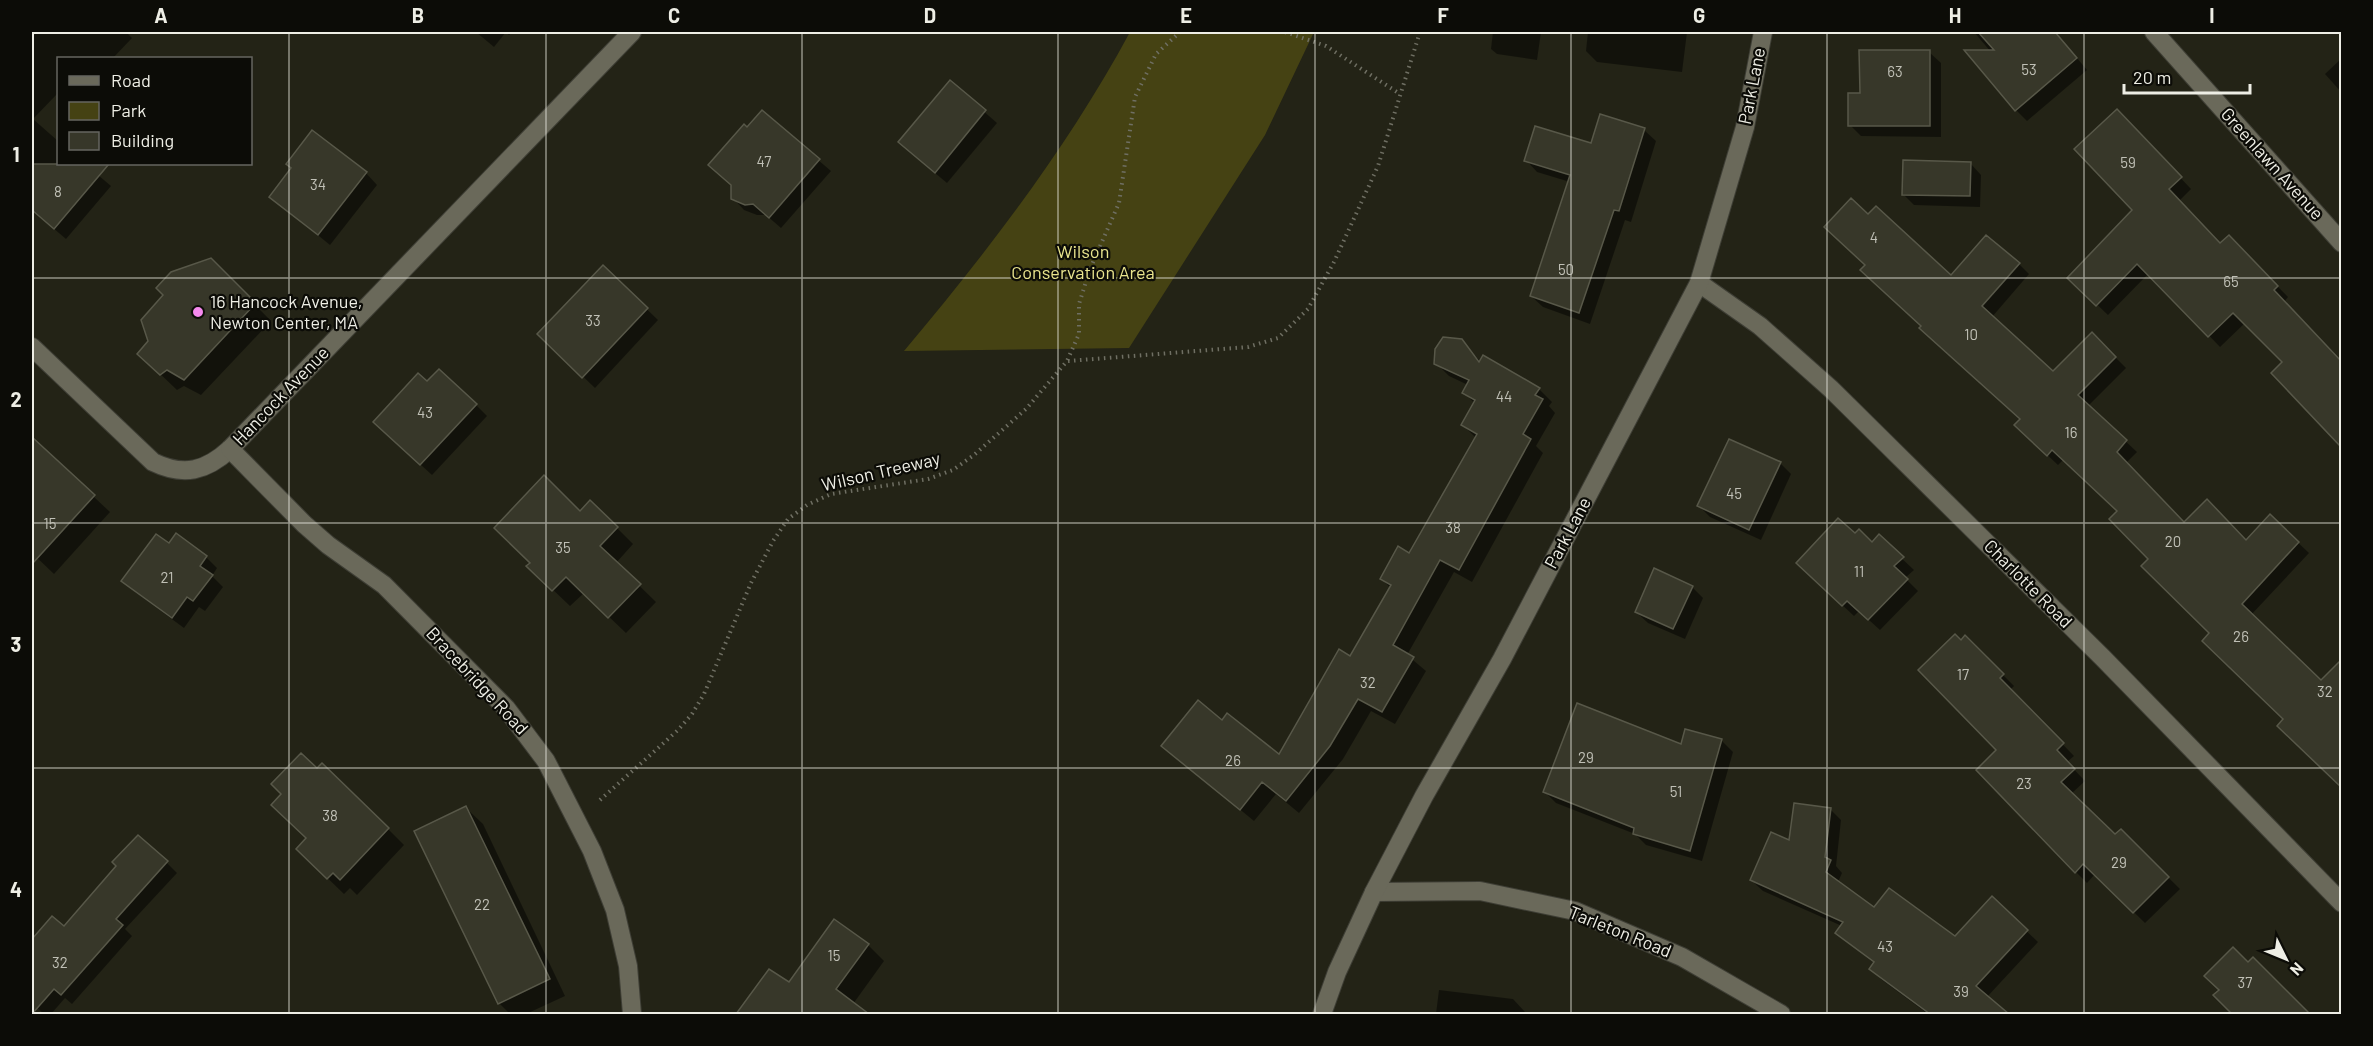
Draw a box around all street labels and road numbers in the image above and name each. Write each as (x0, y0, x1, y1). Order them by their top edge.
street label: Park Lane (1733, 46, 1769, 126)
street label: Greenlawn Avenue (2217, 103, 2329, 224)
street label: Hancock Avenue (228, 341, 333, 449)
street label: Wilson Treeway (819, 447, 942, 495)
street label: Park Lane (1539, 493, 1595, 572)
street label: Charlotte Road (1980, 534, 2078, 632)
street label: Bracebridge Road (422, 622, 533, 739)
street label: Tarleton Road (1566, 901, 1675, 962)

